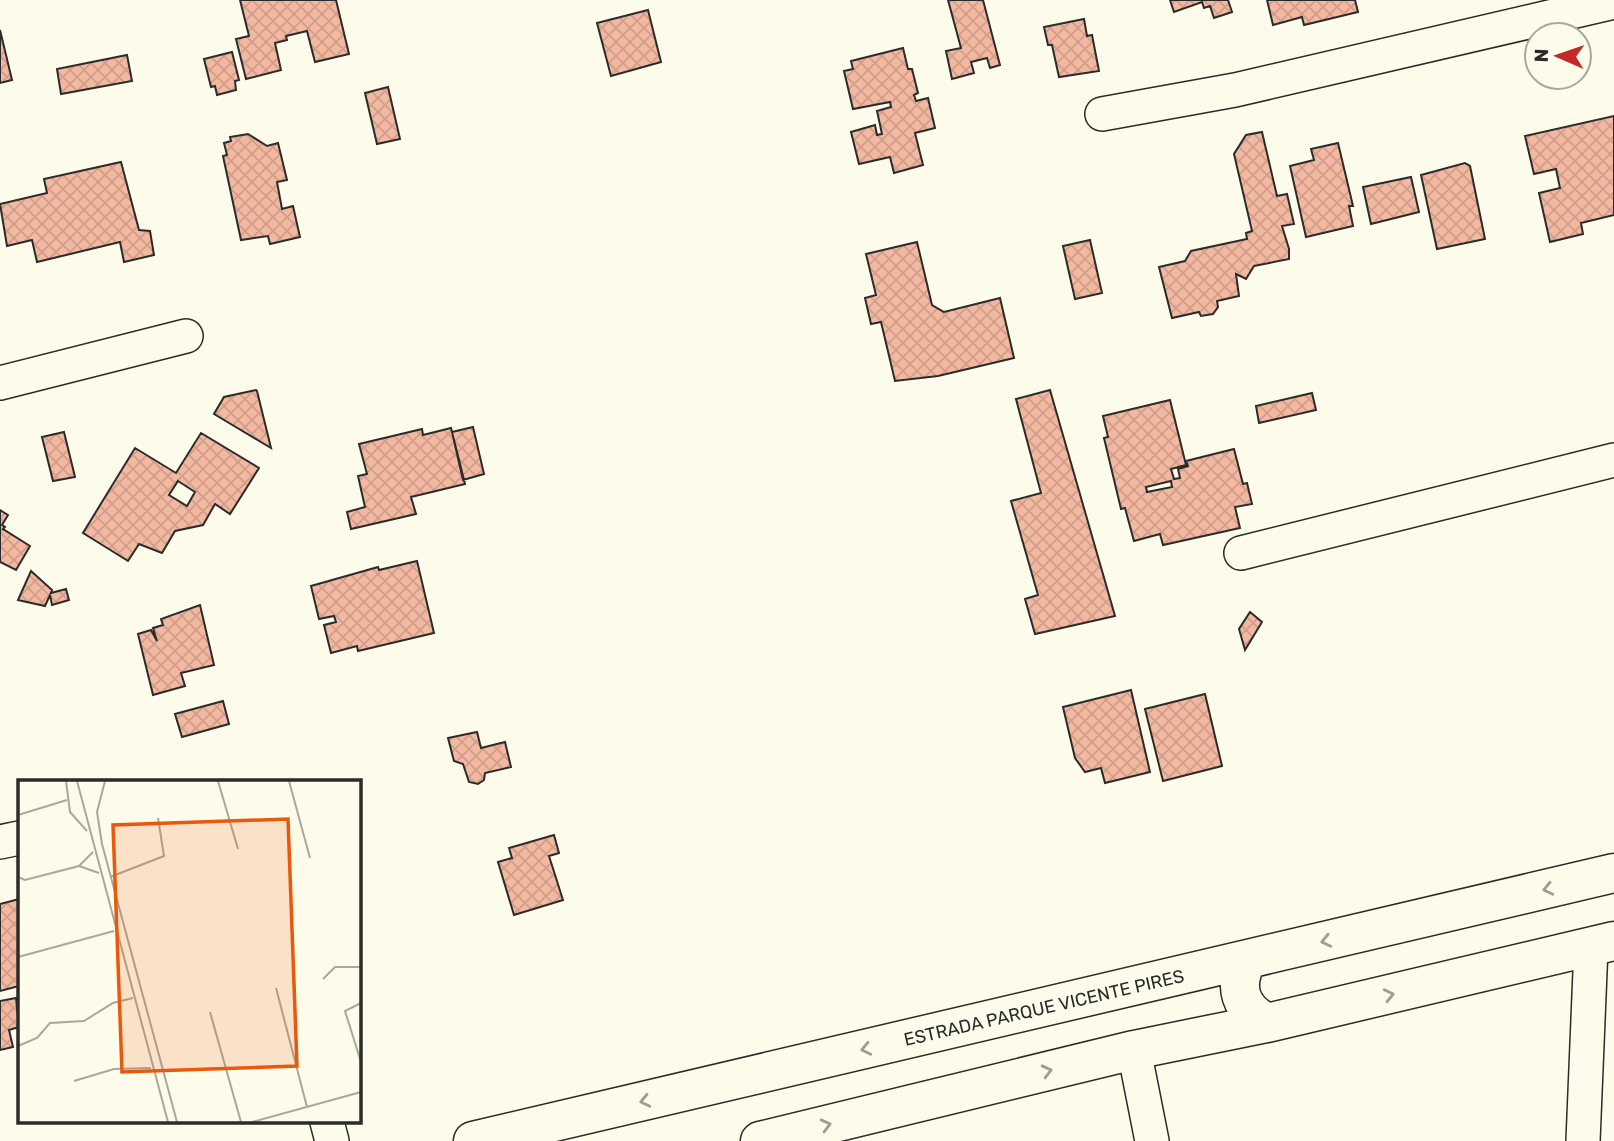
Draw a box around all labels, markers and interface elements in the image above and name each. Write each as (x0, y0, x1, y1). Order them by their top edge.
north arrow (1523, 21, 1593, 91)
text: N (1530, 48, 1553, 63)
inset map (18, 780, 360, 1124)
one-way arrow (1542, 881, 1554, 895)
one-way arrow (1320, 933, 1332, 948)
street label: ESTRADA PARQUE VICENTE PIRES (902, 965, 1186, 1051)
one-way arrow (1383, 989, 1395, 1003)
one-way arrow (860, 1041, 872, 1055)
one-way arrow (1041, 1065, 1053, 1079)
one-way arrow (639, 1093, 651, 1107)
one-way arrow (820, 1119, 832, 1133)

